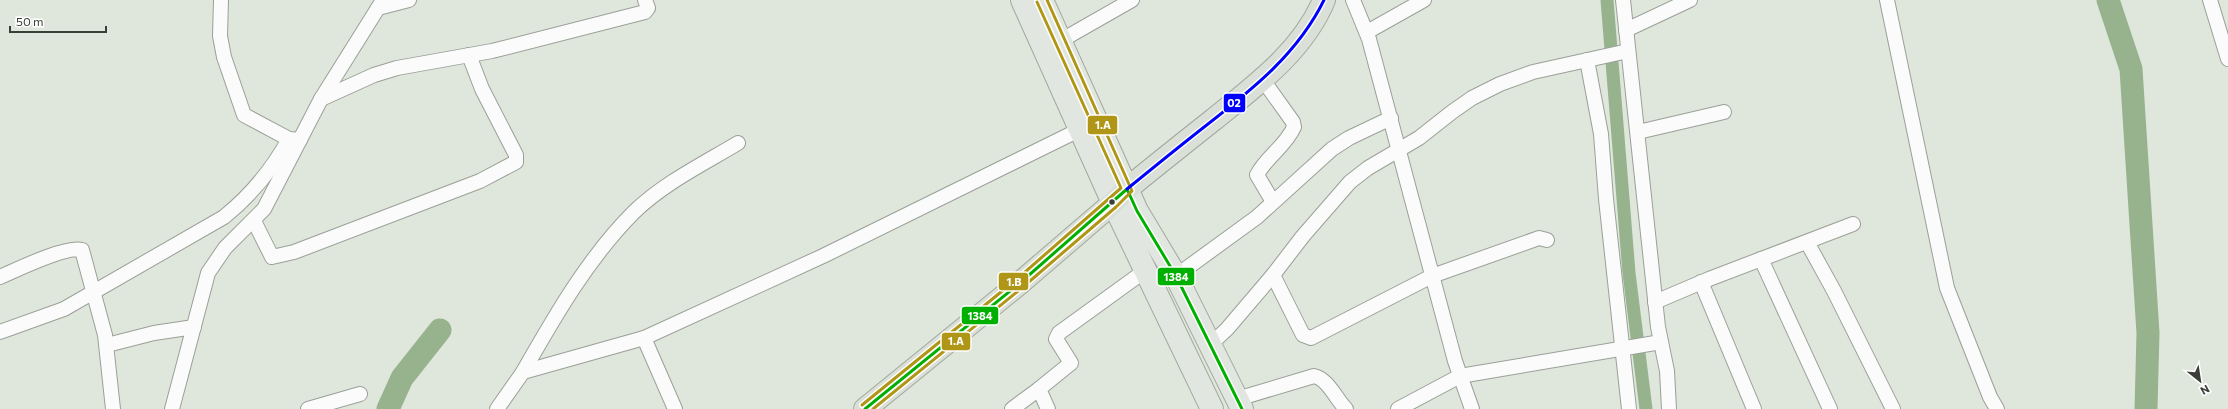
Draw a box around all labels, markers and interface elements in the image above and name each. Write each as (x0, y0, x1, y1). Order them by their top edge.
scale bar (10, 8, 106, 34)
text: 50 m (16, 14, 44, 28)
line badge: 02 (1223, 93, 1246, 113)
text: 02 (1227, 96, 1241, 109)
line badge: 1.A (1087, 115, 1118, 135)
text: 1.A (1095, 118, 1111, 131)
unlabelled marker (1107, 197, 1117, 207)
line badge: 1384 (1157, 267, 1195, 286)
text: 1384 (1164, 270, 1189, 283)
line badge: 1.B (998, 272, 1029, 291)
text: 1.B (1006, 275, 1022, 288)
line badge: 1384 (961, 306, 999, 325)
text: 1384 (968, 309, 993, 322)
line badge: 1.A (941, 332, 971, 351)
text: 1.A (948, 334, 964, 347)
north arrow (2180, 361, 2220, 401)
text: N (2198, 382, 2212, 398)

